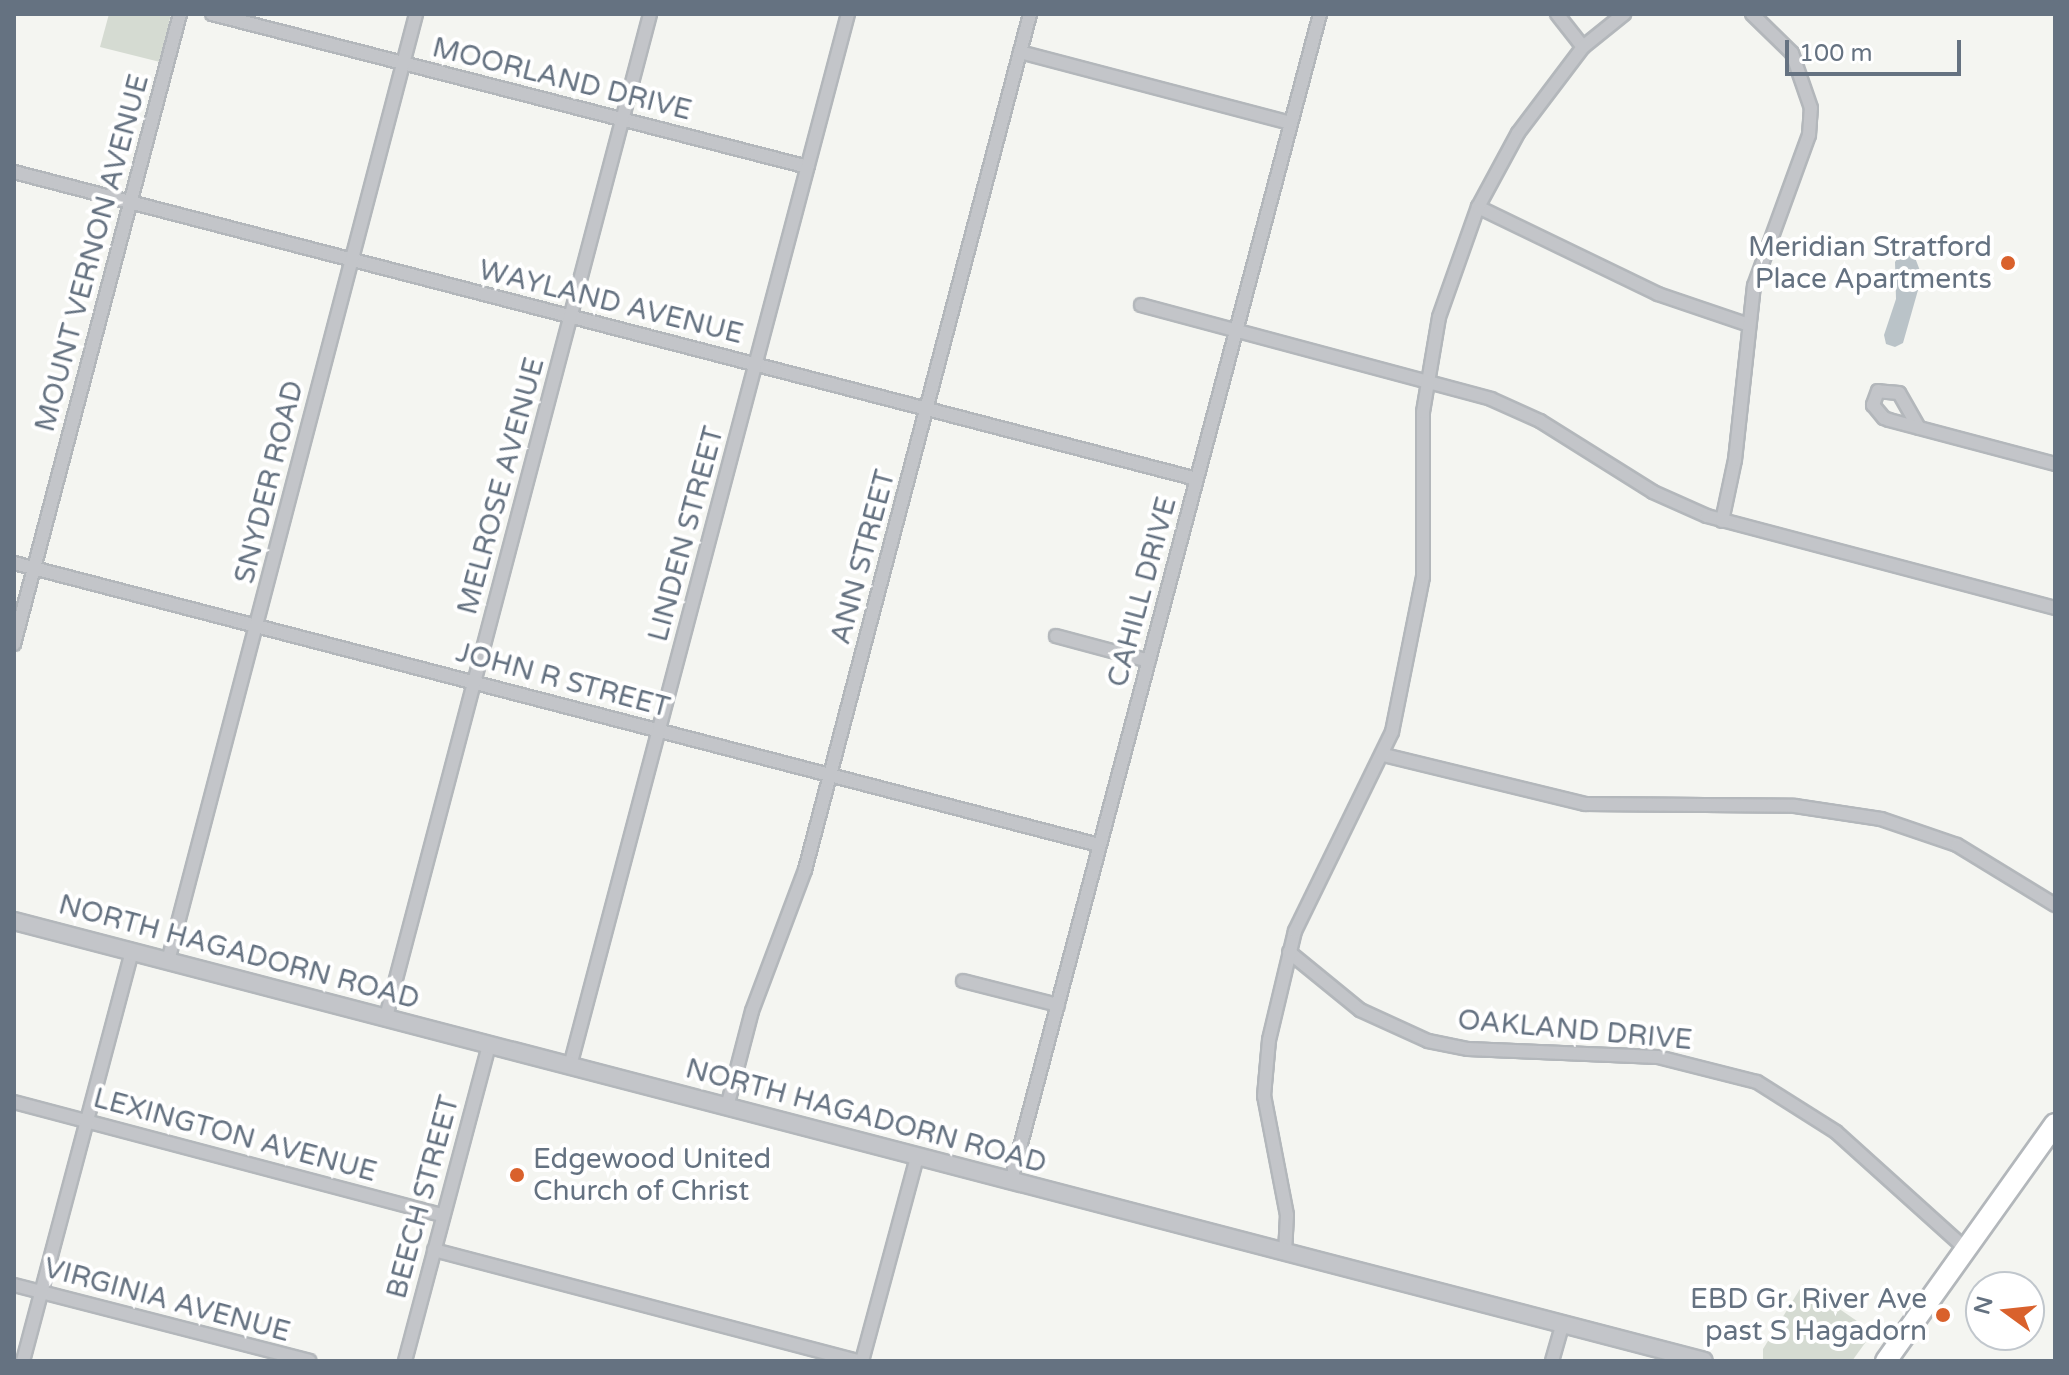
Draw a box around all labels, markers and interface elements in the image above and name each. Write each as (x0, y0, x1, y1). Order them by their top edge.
scale bar (1789, 24, 1965, 74)
street label: MOORLAND DRIVE (429, 31, 695, 127)
text: 100 m (1799, 39, 1873, 68)
street label: MOUNT VERNON AVENUE (28, 71, 156, 435)
place label: Meridian Stratford Place Apartments (1748, 230, 1992, 296)
street label: WAYLAND AVENUE (475, 253, 747, 351)
marker: Meridian Stratford Place Apartments (1999, 254, 2017, 272)
street label: MELROSE AVENUE (451, 354, 551, 618)
street label: SNYDER ROAD (228, 377, 310, 587)
street label: LINDEN STREET (641, 423, 731, 645)
street label: ANN STREET (824, 466, 902, 648)
street label: CAHILL DRIVE (1101, 493, 1183, 691)
street label: JOHN R STREET (452, 635, 674, 725)
street label: NORTH HAGADORN ROAD (55, 888, 423, 1016)
street label: OAKLAND DRIVE (1456, 1003, 1694, 1057)
street label: NORTH HAGADORN ROAD (682, 1052, 1050, 1180)
street label: LEXINGTON AVENUE (90, 1081, 380, 1189)
street label: BEECH STREET (380, 1092, 466, 1302)
place label: Edgewood United Church of Christ (533, 1142, 771, 1208)
marker: Edgewood United Church of Christ (508, 1166, 526, 1184)
street label: VIRGINIA AVENUE (40, 1251, 294, 1349)
north arrow (1965, 1271, 2045, 1351)
place label: EBD Gr. River Ave past S Hagadorn (1690, 1282, 1927, 1348)
text: N (1969, 1293, 1999, 1317)
marker: EBD Gr. River Ave past S Hagadorn (1934, 1306, 1952, 1324)

